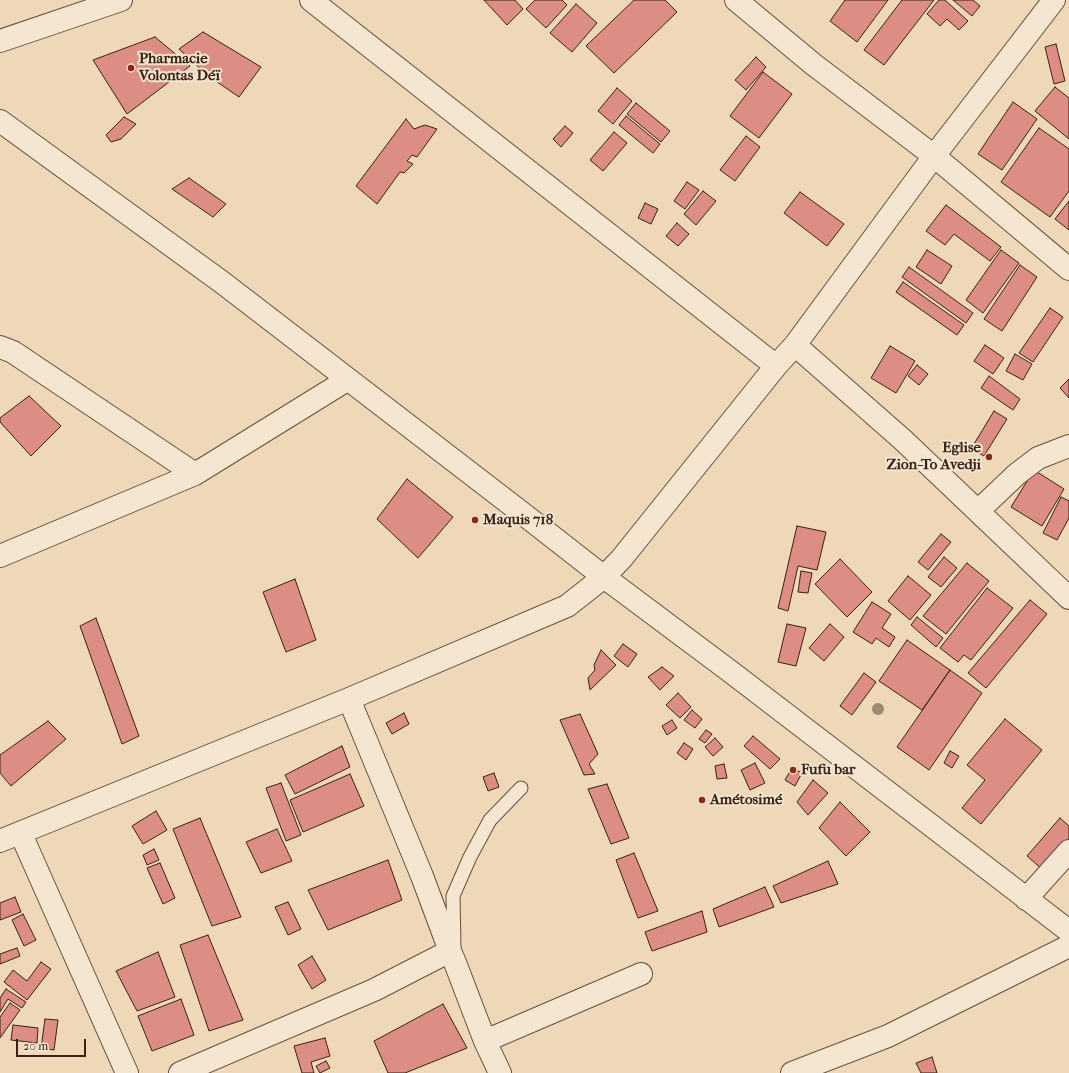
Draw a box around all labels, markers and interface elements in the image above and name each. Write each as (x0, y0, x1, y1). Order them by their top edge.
place label: Pharmacie Volontas Déï (139, 50, 220, 85)
marker: Pharmacie Volontas Déï (126, 63, 136, 73)
place label: Eglise Zion-To Avedji (886, 439, 981, 474)
marker: Eglise Zion-To Avedji (984, 452, 994, 462)
place label: Maquis 718 (483, 511, 553, 529)
marker: Maquis 718 (470, 515, 480, 525)
place label: Fufu bar (801, 761, 855, 779)
marker: Fufu bar (788, 765, 798, 775)
place label: Amétosimé (710, 791, 782, 809)
marker: Amétosimé (697, 795, 707, 805)
scale bar (18, 1031, 88, 1057)
text: 20 m (23, 1039, 48, 1053)

